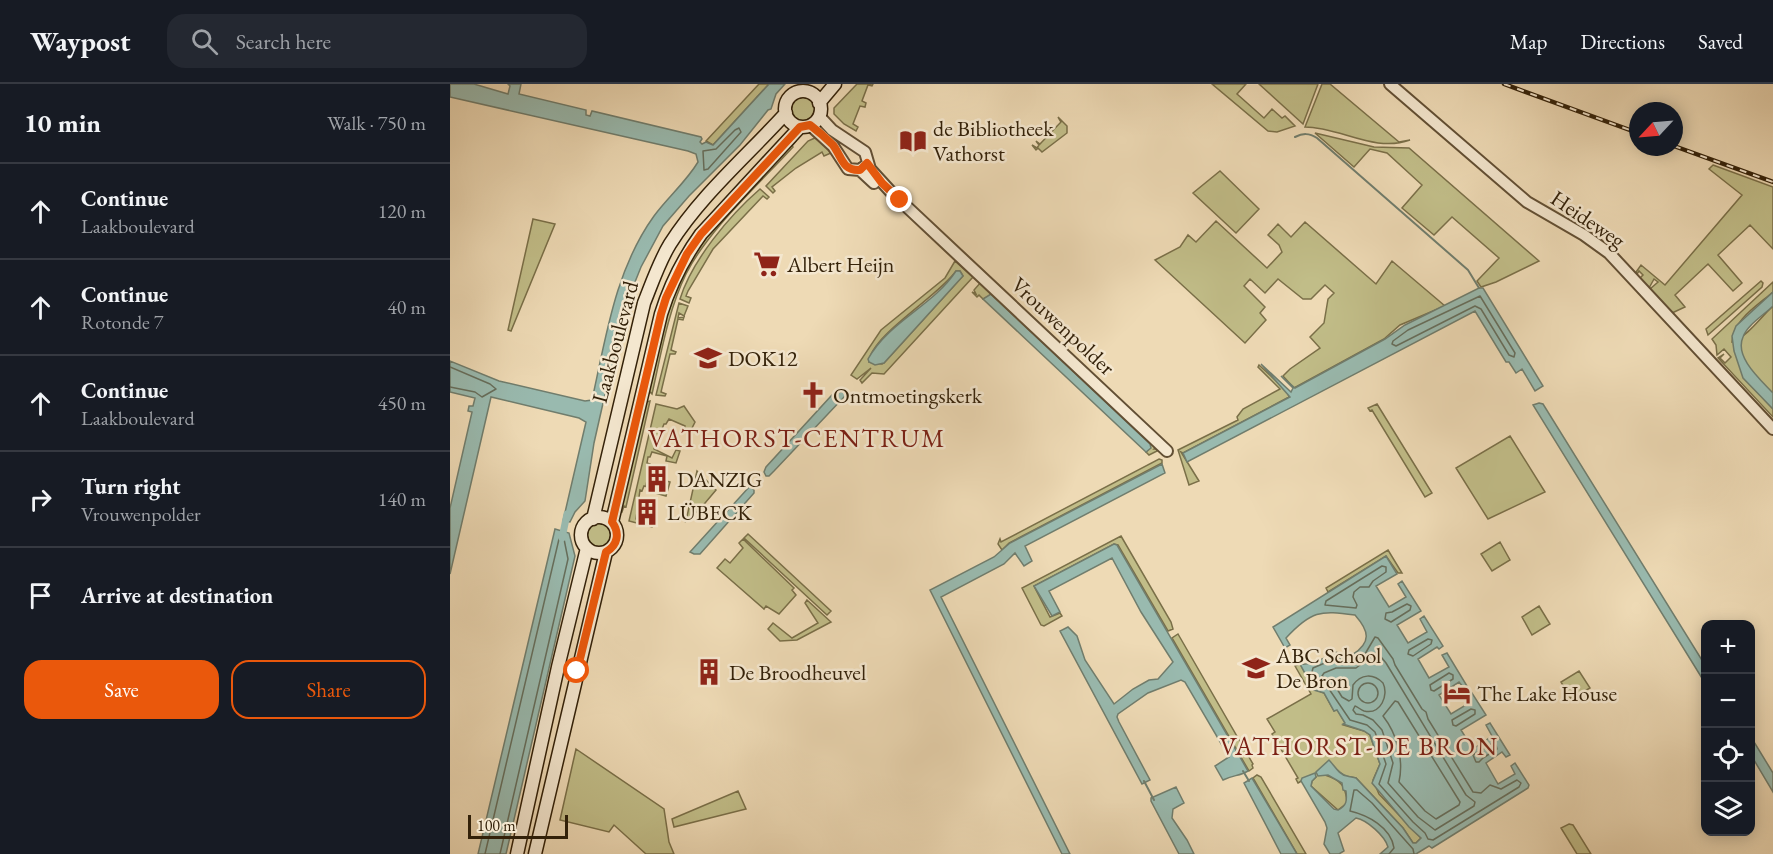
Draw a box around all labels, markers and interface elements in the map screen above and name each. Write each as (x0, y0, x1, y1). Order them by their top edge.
search box (167, 14, 587, 68)
text: Waypost (30, 23, 131, 59)
icon: search (188, 25, 221, 58)
text: Search here (236, 27, 331, 56)
text: Map (1510, 28, 1547, 55)
text: Directions (1580, 28, 1665, 55)
text: Saved (1698, 28, 1743, 55)
north arrow (1629, 102, 1683, 156)
text: 10 min (24, 106, 101, 140)
text: Walk · 750 m (327, 110, 426, 136)
place label: de Bibliotheek Vathorst (933, 114, 1054, 168)
library icon: de Bibliotheek Vathorst (898, 126, 928, 156)
street label: Heideweg (1545, 183, 1631, 255)
text: Continue (81, 184, 168, 213)
route end (886, 186, 912, 212)
icon: ahead (24, 195, 57, 228)
text: 120 m (378, 198, 426, 224)
text: Laakboulevard (81, 213, 195, 239)
supermarket icon: Albert Heijn (752, 249, 782, 279)
place label: Albert Heijn (786, 250, 895, 279)
street label: Vrouwenpolder (1005, 270, 1122, 382)
street label: Laakboulevard (585, 277, 645, 406)
text: Continue (81, 280, 168, 309)
icon: ahead (24, 291, 57, 324)
text: 40 m (387, 294, 426, 320)
text: Rotonde 7 (81, 309, 163, 335)
school or university icon: DOK12 (693, 343, 723, 373)
place label: DOK12 (728, 344, 798, 373)
text: Continue (81, 376, 168, 405)
church icon: Ontmoetingskerk (798, 380, 828, 410)
place label: Ontmoetingskerk (833, 381, 983, 410)
icon: ahead (24, 387, 57, 420)
text: 450 m (378, 390, 426, 416)
text: Laakboulevard (81, 405, 195, 431)
district label: VATHORST-CENTRUM (648, 421, 946, 455)
building icon: DANZIG (642, 464, 672, 494)
place label: DANZIG (677, 465, 762, 494)
text: Turn right (81, 472, 180, 501)
icon: right (24, 483, 57, 516)
text: 140 m (378, 486, 426, 512)
building icon: LÜBECK (632, 497, 662, 527)
place label: LÜBECK (667, 498, 753, 527)
text: Vrouwenpolder (81, 501, 201, 527)
icon: arrive (24, 579, 57, 612)
text: Arrive at destination (81, 581, 273, 610)
map controls (1701, 620, 1755, 836)
button: + (1701, 620, 1755, 674)
place label: ABC School De Bron (1275, 641, 1381, 695)
school or university icon: ABC School De Bron (1241, 653, 1271, 683)
route start (563, 657, 589, 683)
building icon: De Broodheuvel (694, 657, 724, 687)
place label: De Broodheuvel (729, 658, 866, 687)
button: Save (24, 660, 219, 719)
button: Share (231, 660, 426, 719)
button: − (1701, 674, 1755, 728)
hotel icon: The Lake House (1442, 678, 1472, 708)
place label: The Lake House (1477, 679, 1617, 708)
button: locate (1701, 728, 1755, 782)
district label: VATHORST-DE BRON (1219, 729, 1499, 763)
button: layers (1701, 782, 1755, 836)
scale bar (468, 812, 568, 840)
text: 100 m (477, 815, 516, 836)

